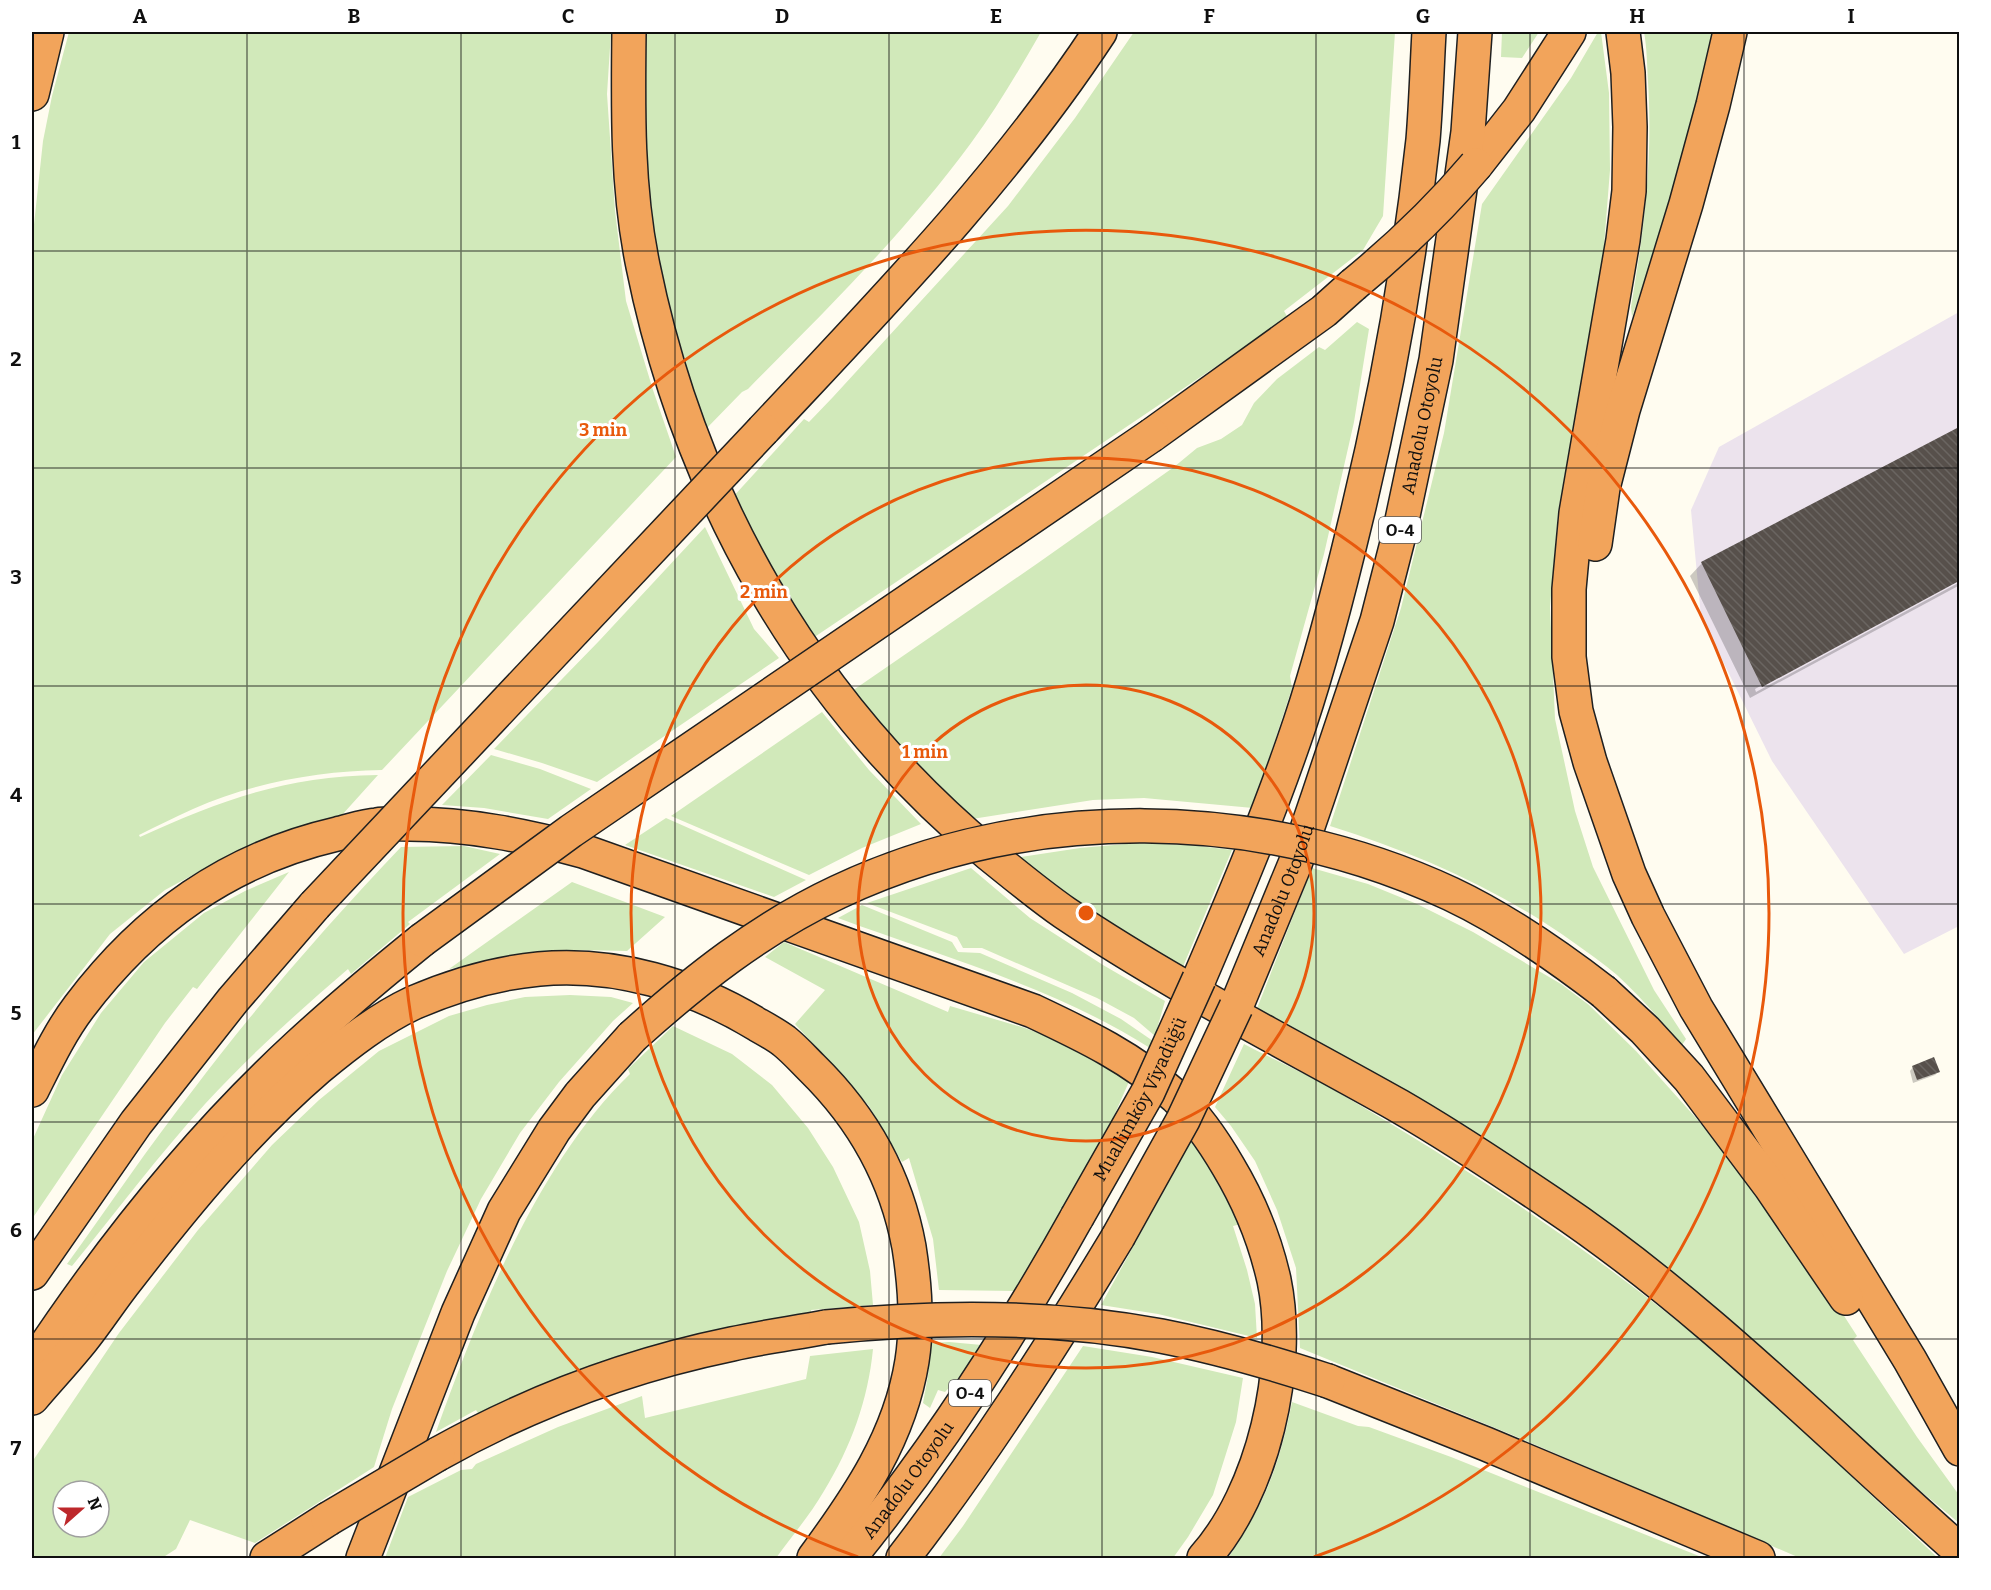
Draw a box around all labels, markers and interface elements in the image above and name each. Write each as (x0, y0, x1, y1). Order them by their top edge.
text: A (133, 4, 148, 28)
text: B (348, 4, 361, 28)
text: C (562, 4, 574, 28)
text: D (775, 4, 789, 28)
text: E (990, 4, 1002, 28)
text: F (1203, 4, 1215, 28)
text: G (1416, 4, 1430, 28)
text: H (1629, 4, 1645, 28)
text: I (1847, 4, 1855, 28)
text: 1 (12, 130, 21, 154)
text: 2 (10, 347, 22, 371)
street label: Anadolu Otoyolu (1397, 355, 1447, 496)
text: 3 min (579, 419, 627, 441)
road number: O-4 (1379, 517, 1421, 543)
text: 3 (10, 565, 22, 589)
text: 2 min (740, 581, 788, 603)
text: 1 min (902, 741, 948, 763)
text: 4 (10, 783, 22, 807)
street label: Anadolu Otoyolu (1247, 821, 1319, 959)
centre of rings (1076, 903, 1096, 923)
text: 5 (11, 1001, 22, 1025)
street label: Muallimköy Viyadüğü (1089, 1014, 1191, 1185)
text: 6 (10, 1218, 22, 1242)
road number: O-4 (949, 1380, 991, 1406)
street label: Anadolu Otoyolu (858, 1417, 959, 1543)
text: 7 (11, 1436, 22, 1460)
north arrow (51, 1479, 111, 1539)
text: N (83, 1495, 106, 1513)

